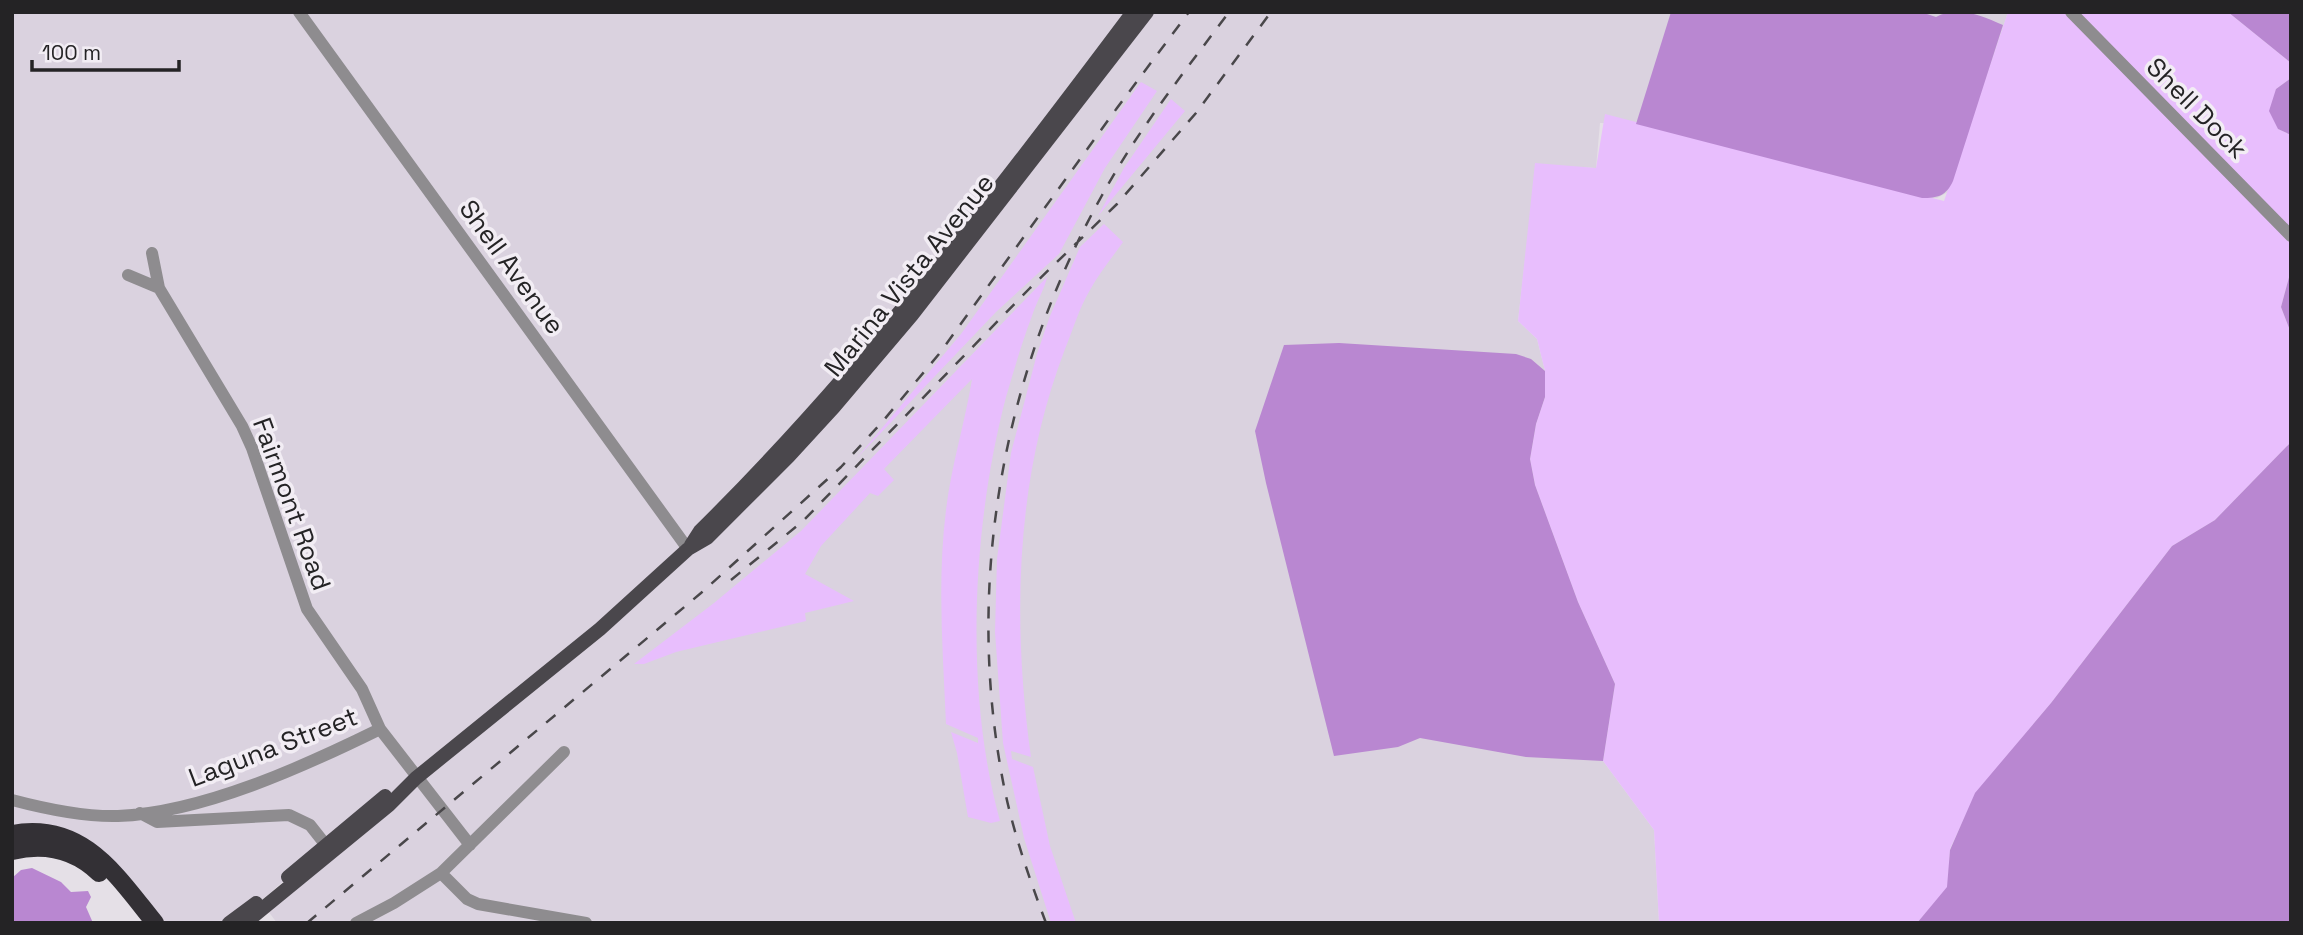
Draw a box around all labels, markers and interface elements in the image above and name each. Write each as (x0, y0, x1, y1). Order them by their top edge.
scale bar (32, 28, 178, 72)
text: 100 m (42, 39, 101, 66)
street label: Shell Dock (2139, 50, 2255, 166)
street label: Marina Vista Avenue (817, 166, 1001, 384)
street label: Shell Avenue (452, 193, 572, 341)
street label: Fairmont Road (245, 413, 339, 595)
street label: Laguna Street (184, 699, 362, 795)

